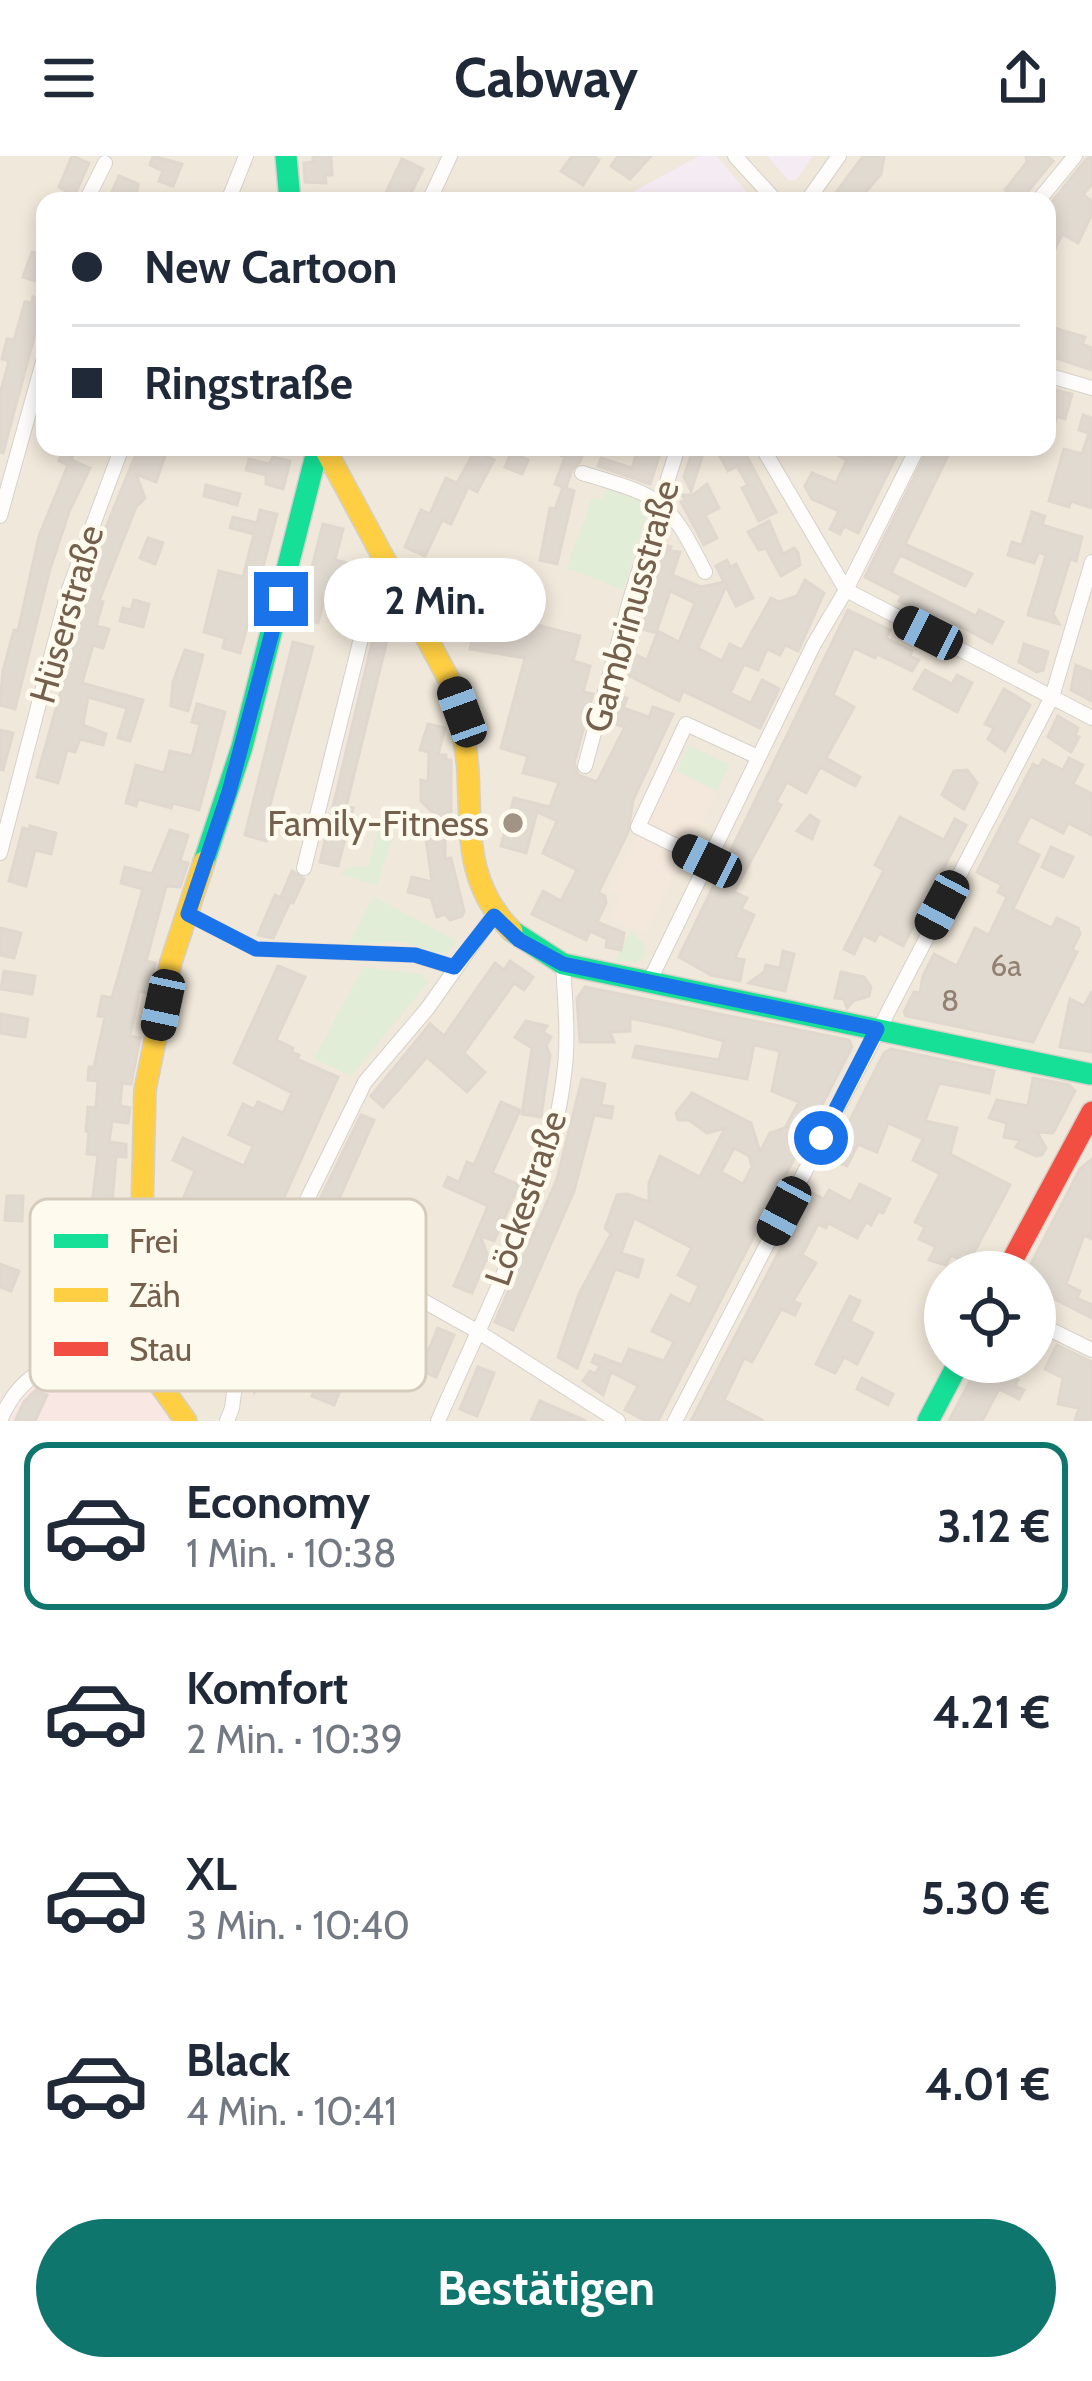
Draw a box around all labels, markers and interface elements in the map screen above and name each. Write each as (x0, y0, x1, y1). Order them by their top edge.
icon: menu (36, 45, 102, 111)
text: Cabway (454, 45, 638, 111)
icon: share (990, 45, 1056, 111)
text: New Cartoon (144, 240, 397, 294)
text: Ringstraße (144, 356, 353, 410)
street label: Gambrinusstraße (574, 475, 688, 737)
street label: Hüserstraße (20, 520, 112, 708)
callout: 2 Min. (323, 557, 545, 641)
route end (254, 572, 308, 626)
text: 2 Min. (384, 576, 486, 624)
car (888, 601, 968, 665)
car (433, 672, 491, 752)
place label: Family-Fitness (267, 801, 489, 845)
marker: Family-Fitness (500, 810, 526, 836)
car (667, 829, 747, 893)
car (909, 865, 975, 945)
house number: 6a (990, 947, 1022, 984)
car (138, 966, 188, 1044)
house number: 8 (941, 982, 959, 1019)
street label: Löckestraße (475, 1105, 575, 1291)
route start (794, 1111, 848, 1165)
car (751, 1171, 817, 1251)
legend (30, 1199, 426, 1391)
text: Frei (129, 1221, 179, 1261)
map controls (924, 1251, 1056, 1383)
button: locate (924, 1251, 1056, 1383)
text: Zäh (129, 1275, 181, 1315)
text: Stau (129, 1329, 192, 1369)
icon: car (42, 1472, 150, 1580)
text: Economy (186, 1475, 370, 1529)
text: 3.12 € (937, 1499, 1050, 1553)
text: 1 Min. · 10:38 (186, 1529, 397, 1577)
icon: car (42, 1658, 150, 1766)
text: Komfort (186, 1661, 348, 1715)
text: 4.21 € (933, 1685, 1050, 1739)
text: 2 Min. · 10:39 (186, 1715, 403, 1763)
icon: car (42, 1844, 150, 1952)
text: XL (186, 1847, 237, 1901)
text: 5.30 € (921, 1871, 1050, 1925)
text: 3 Min. · 10:40 (186, 1901, 410, 1949)
icon: car (42, 2030, 150, 2138)
text: Black (186, 2033, 290, 2087)
text: 4.01 € (925, 2057, 1050, 2111)
text: 4 Min. · 10:41 (186, 2087, 397, 2135)
button: Bestätigen (36, 2219, 1056, 2357)

